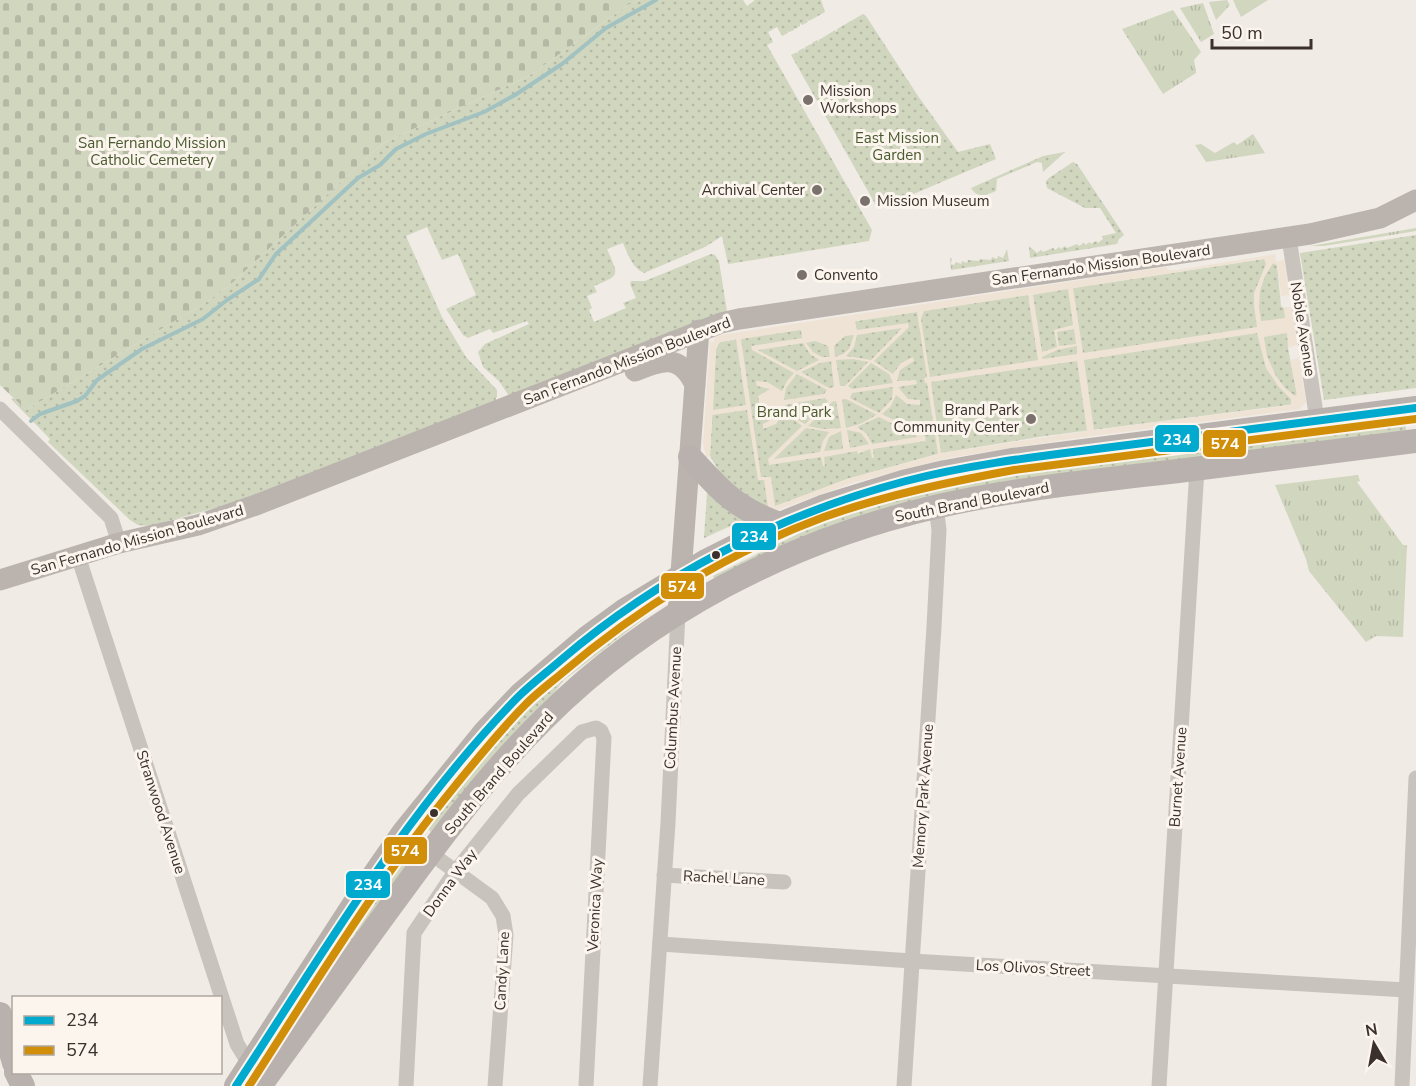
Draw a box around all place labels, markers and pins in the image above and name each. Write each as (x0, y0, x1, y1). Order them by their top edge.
place label: Mission Workshops (820, 81, 897, 118)
marker: Mission Workshops (801, 93, 815, 107)
place label: Archival Center (701, 180, 806, 200)
marker: Archival Center (810, 183, 824, 197)
place label: Mission Museum (877, 191, 990, 211)
marker: Mission Museum (858, 194, 872, 208)
place label: Convento (814, 265, 878, 285)
marker: Convento (795, 268, 809, 282)
place label: Brand Park Community Center (893, 400, 1020, 437)
marker: Brand Park Community Center (1024, 412, 1038, 426)
unlabelled marker (710, 549, 722, 561)
unlabelled marker (428, 807, 440, 819)

